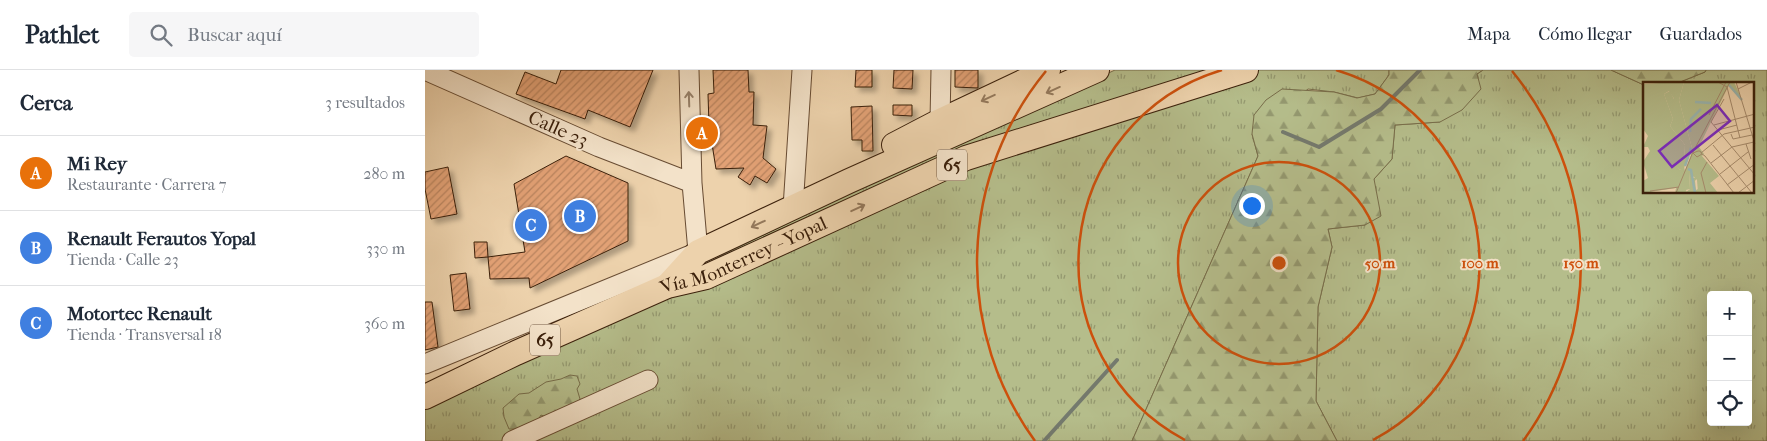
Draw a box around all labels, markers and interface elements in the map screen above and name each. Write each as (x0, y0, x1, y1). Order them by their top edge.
search box (129, 12, 479, 57)
text: Pathlet (25, 21, 99, 49)
icon: search (147, 21, 175, 49)
text: Buscar aquí (187, 24, 282, 46)
text: Mapa (1467, 24, 1510, 45)
text: Cómo llegar (1538, 24, 1632, 45)
text: Guardados (1660, 24, 1742, 45)
inset map (1643, 82, 1755, 194)
one-way arrow (1046, 85, 1061, 95)
text: Cerca (20, 91, 72, 115)
one-way arrow (685, 91, 694, 107)
text: 3 resultados (325, 93, 405, 112)
one-way arrow (981, 94, 996, 103)
street label: Calle 23 (525, 106, 591, 152)
pin: A (686, 114, 718, 152)
road number: 65 (937, 150, 967, 180)
text: Mi Rey (67, 153, 127, 175)
text: A (31, 164, 41, 183)
text: 280 m (363, 164, 405, 183)
text: Restaurante · Carrera 7 (67, 175, 226, 194)
your location (1239, 193, 1265, 219)
pin: B (564, 197, 596, 235)
one-way arrow (850, 203, 865, 212)
pin: C (515, 206, 547, 244)
street label: Vía Monterrey - Yopal (656, 212, 830, 299)
one-way arrow (750, 220, 765, 230)
text: Renault Ferautos Yopal (67, 228, 256, 250)
text: B (31, 239, 41, 258)
text: 330 m (366, 239, 405, 258)
text: Tienda · Calle 23 (67, 250, 178, 269)
centre of rings (1270, 254, 1288, 272)
text: 50 m (1365, 254, 1396, 272)
text: 100 m (1461, 254, 1499, 272)
text: 150 m (1563, 254, 1599, 272)
map controls (1707, 291, 1752, 426)
button: + (1707, 291, 1752, 336)
text: Motortec Renault (67, 303, 212, 325)
text: C (31, 314, 41, 333)
text: 360 m (364, 314, 405, 333)
road number: 65 (530, 324, 560, 356)
text: Tienda · Transversal 18 (67, 325, 222, 344)
button: − (1707, 336, 1752, 381)
button: locate (1707, 381, 1752, 426)

